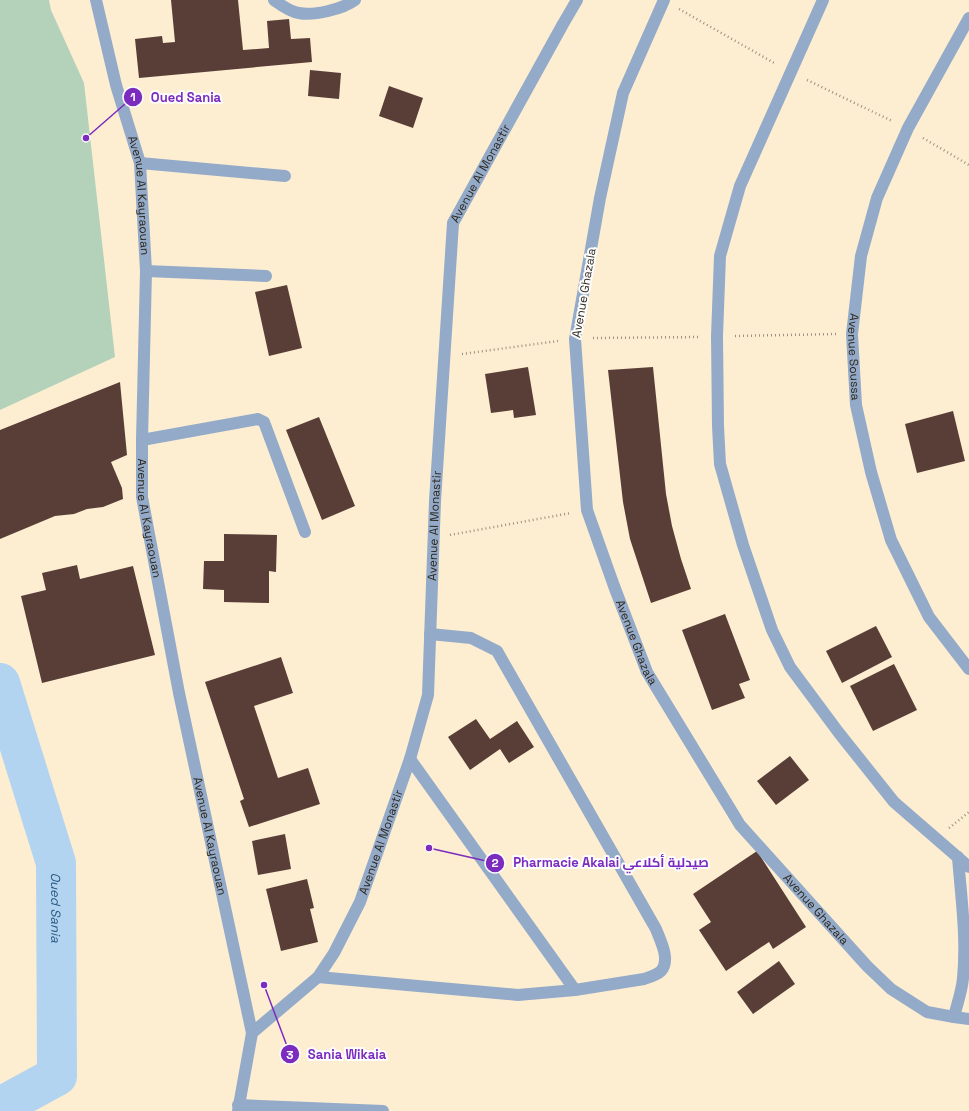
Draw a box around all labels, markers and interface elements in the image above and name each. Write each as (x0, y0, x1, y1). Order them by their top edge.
callout: Oued Sania (123, 85, 229, 110)
text: 1 (130, 89, 136, 105)
text: Oued Sania (151, 89, 222, 106)
street label: Avenue Al Monastir (447, 121, 514, 226)
street label: Avenue Al Kayraouan (124, 134, 153, 256)
street label: Avenue Ghazala (568, 247, 600, 339)
street label: Avenue Soussa (844, 313, 864, 401)
street label: Avenue Al Kayraouan (134, 459, 165, 579)
street label: Avenue Al Monastir (424, 470, 445, 581)
street label: Avenue Ghazala (612, 597, 661, 688)
street label: Avenue Al Kayraouan (189, 776, 230, 897)
street label: Avenue Al Monastir (355, 787, 407, 897)
callout: Pharmacie Akalai صيدلية أكلاعي (485, 850, 717, 875)
text: Pharmacie Akalai صيدلية أكلاعي (513, 854, 709, 874)
text: 2 (491, 855, 499, 871)
street label: Avenue Ghazala (780, 870, 852, 948)
water label: Oued Sania (48, 872, 65, 943)
callout: Sania Wikaia (280, 1042, 394, 1067)
text: Sania Wikaia (308, 1046, 387, 1063)
text: 3 (286, 1047, 294, 1063)

